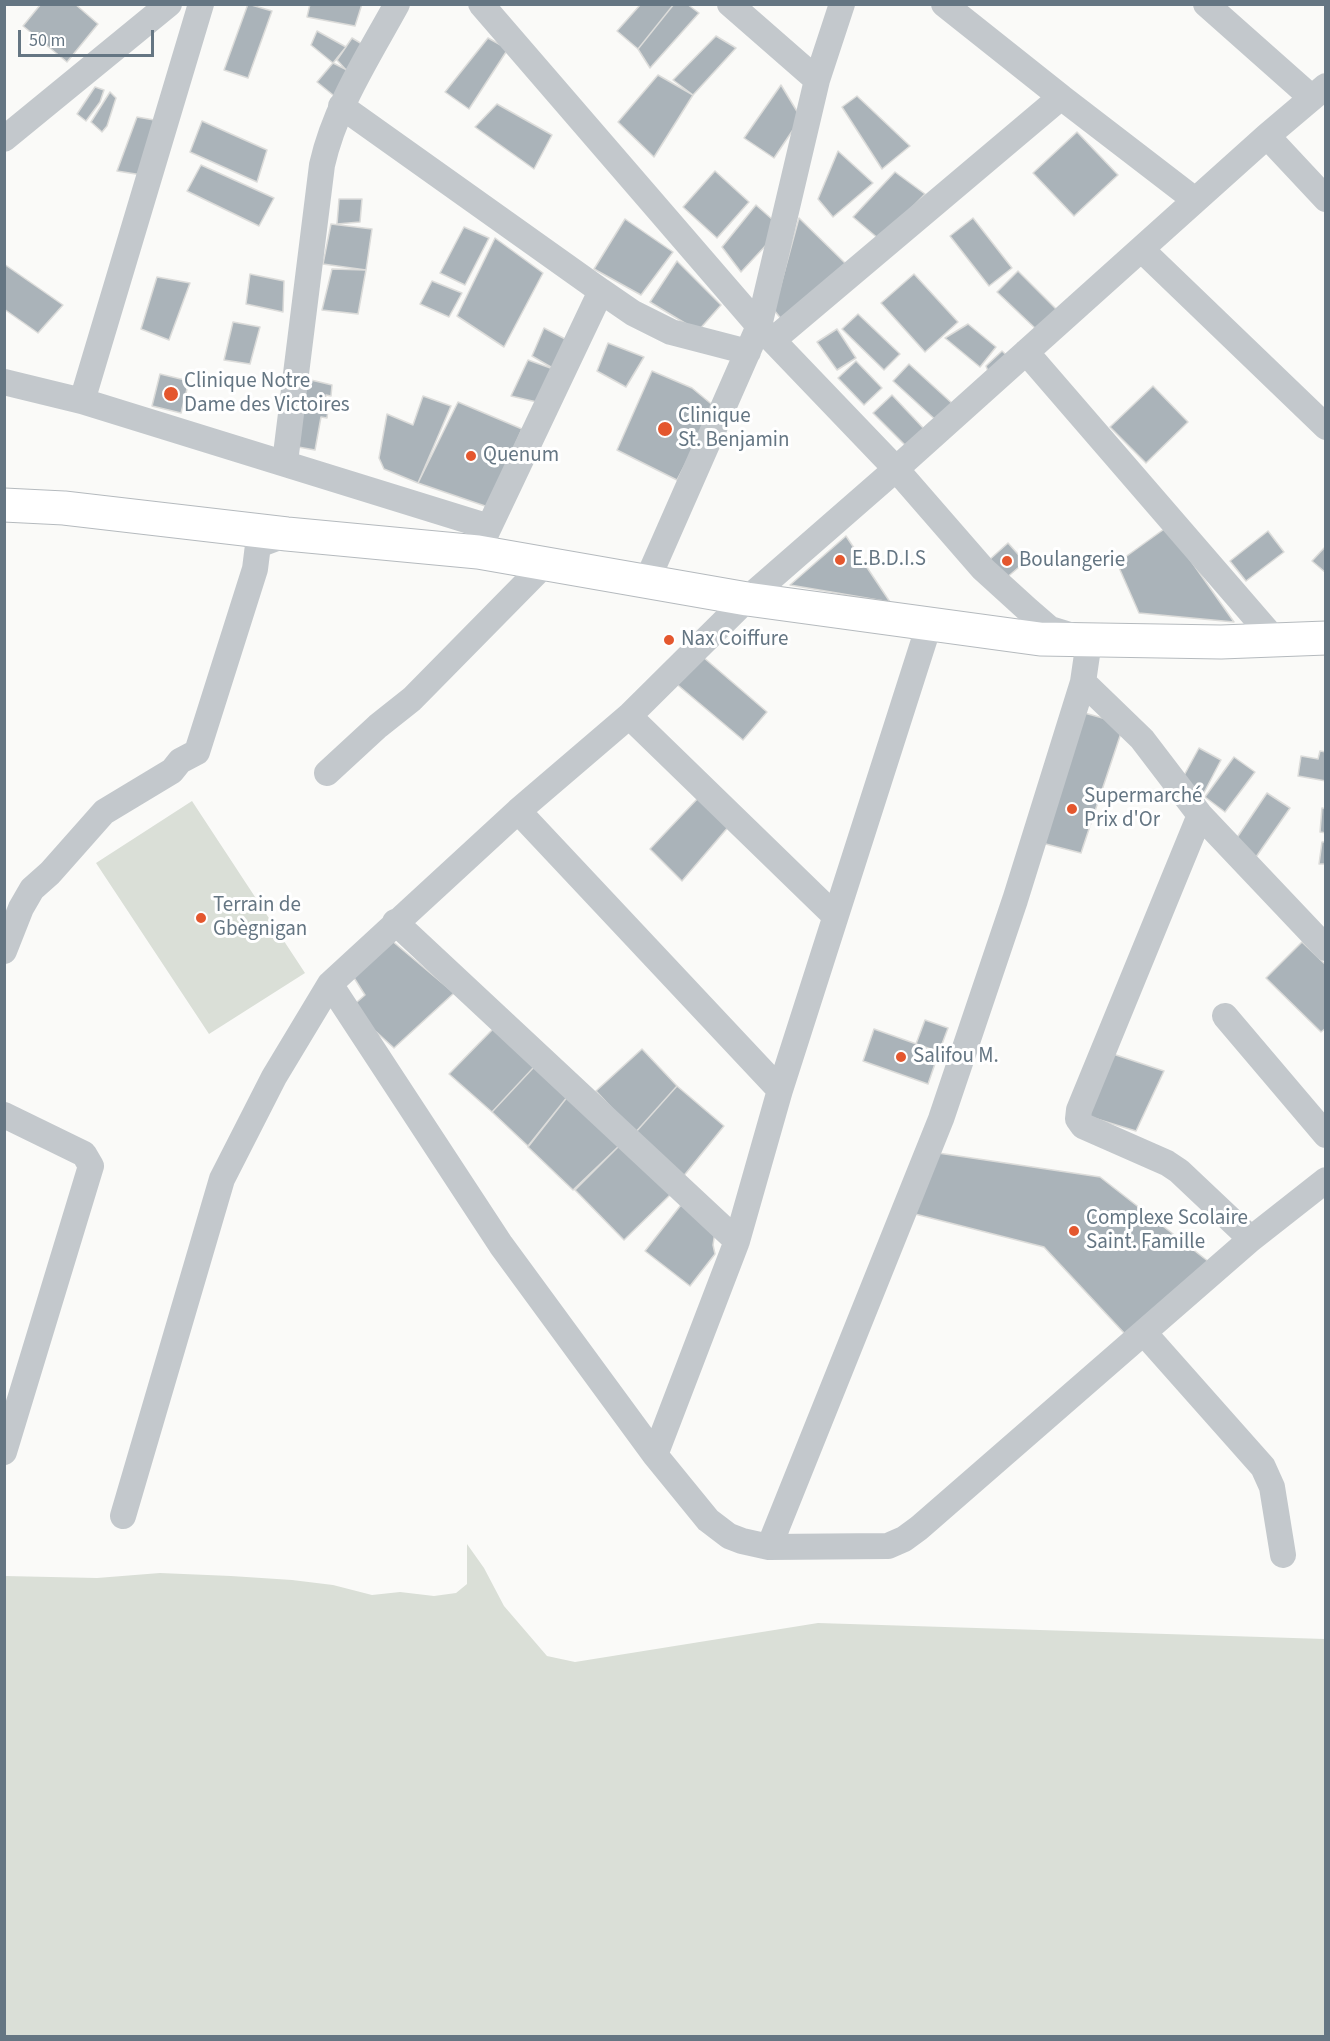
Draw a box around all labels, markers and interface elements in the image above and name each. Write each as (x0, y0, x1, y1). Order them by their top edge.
scale bar (21, 18, 158, 56)
text: 50 m (29, 28, 65, 53)
place label: Clinique Notre Dame des Victoires (184, 369, 350, 419)
marker: Clinique Notre Dame des Victoires (162, 385, 180, 403)
place label: Clinique St. Benjamin (678, 404, 789, 454)
marker: Clinique St. Benjamin (656, 420, 674, 438)
place label: Quenum (483, 443, 559, 469)
marker: Quenum (464, 449, 478, 463)
place label: E.B.D.I.S (852, 547, 926, 573)
place label: Boulangerie (1019, 548, 1125, 574)
marker: E.B.D.I.S (833, 553, 847, 567)
marker: Boulangerie (1000, 554, 1014, 568)
place label: Nax Coiffure (681, 627, 788, 653)
marker: Nax Coiffure (662, 633, 676, 647)
place label: Supermarché Prix d'Or (1084, 784, 1202, 834)
marker: Supermarché Prix d'Or (1065, 802, 1079, 816)
place label: Terrain de Gbègnigan (213, 893, 307, 943)
marker: Terrain de Gbègnigan (194, 911, 208, 925)
place label: Salifou M. (913, 1044, 999, 1070)
marker: Salifou M. (894, 1050, 908, 1064)
place label: Complexe Scolaire Saint. Famille (1086, 1206, 1248, 1256)
marker: Complexe Scolaire Saint. Famille (1067, 1224, 1081, 1238)

